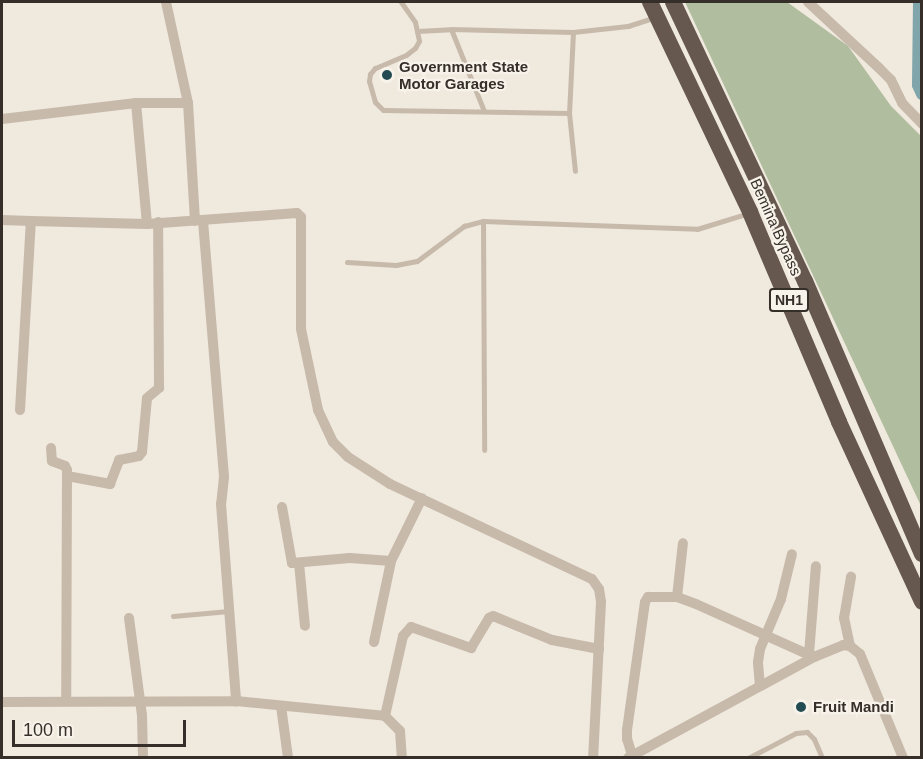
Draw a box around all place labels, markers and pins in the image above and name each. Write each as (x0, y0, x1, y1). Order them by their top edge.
place label: Government State Motor Garages (399, 57, 528, 92)
marker: Government State Motor Garages (380, 68, 394, 82)
place label: Fruit Mandi (813, 698, 894, 716)
marker: Fruit Mandi (794, 700, 808, 714)

